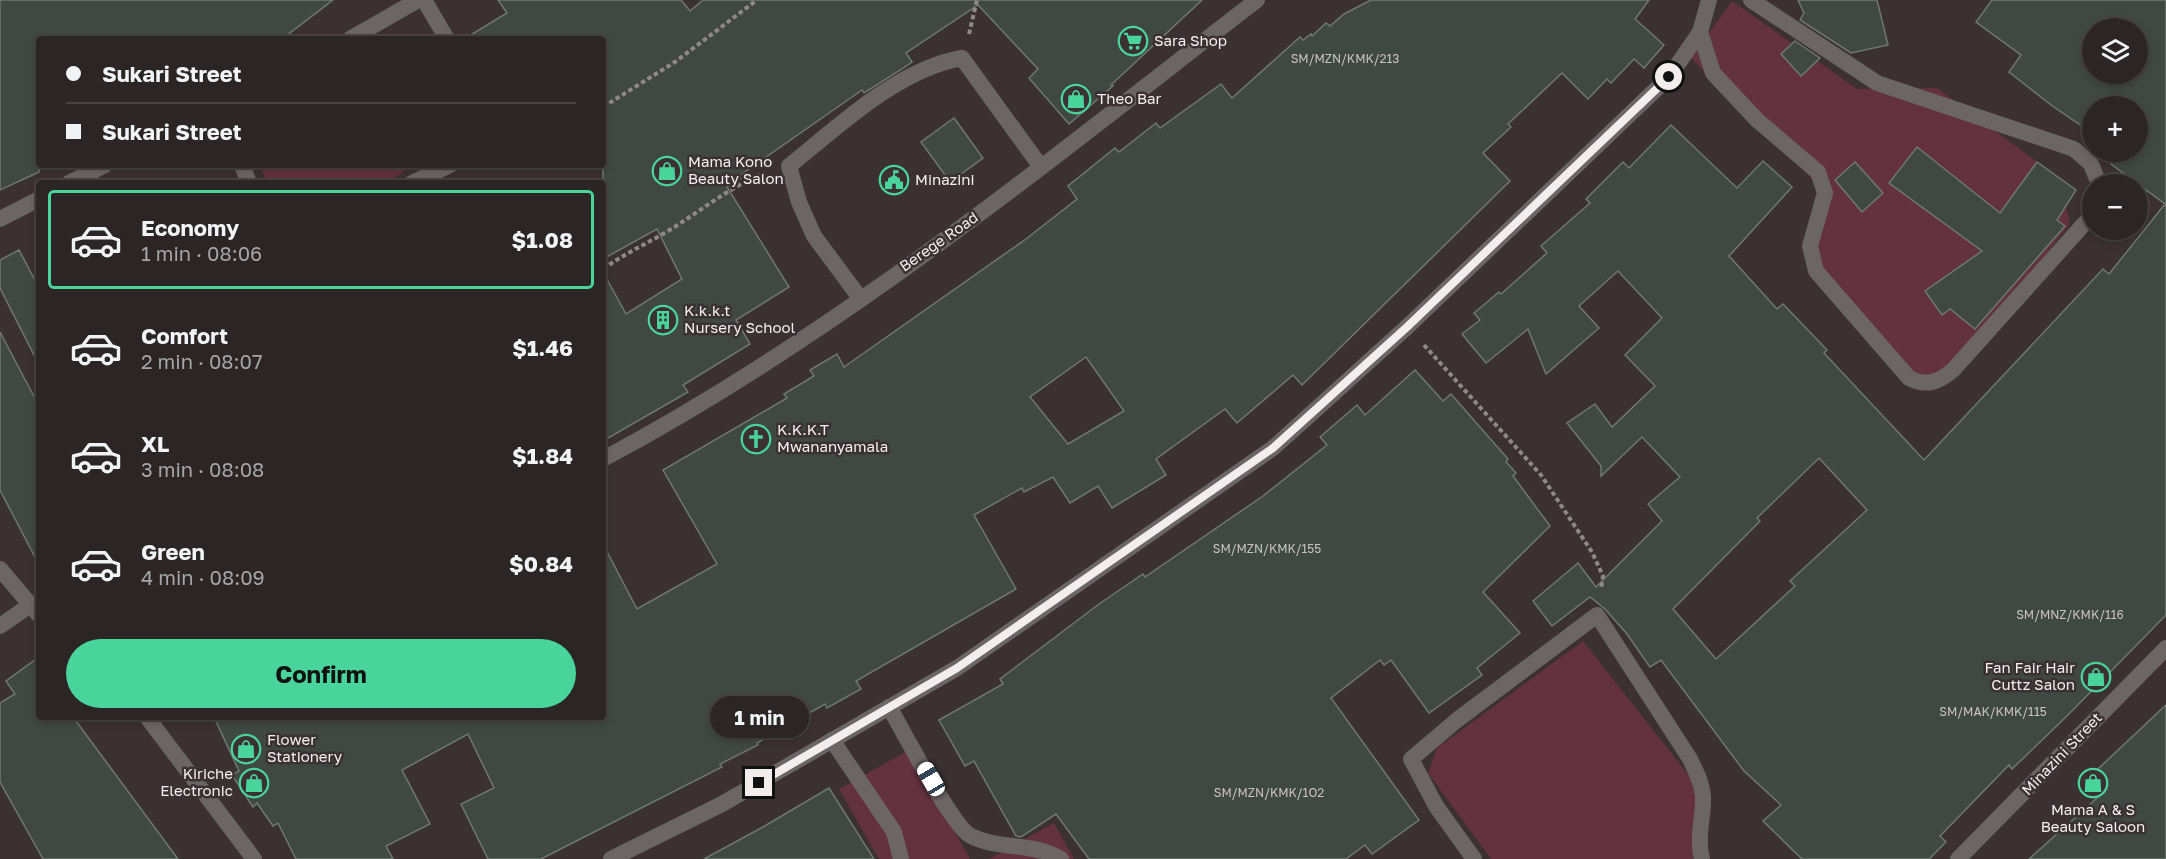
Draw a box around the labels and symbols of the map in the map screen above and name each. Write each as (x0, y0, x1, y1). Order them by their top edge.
supermarket icon: Sara Shop (1117, 25, 1149, 57)
place label: Sara Shop (1154, 31, 1227, 49)
house number: SM/MZN/KMK/213 (1291, 51, 1399, 66)
route start (1655, 63, 1682, 90)
shop icon: Theo Bar (1060, 83, 1092, 115)
place label: Theo Bar (1097, 89, 1162, 107)
place label: Mama Kono Beauty Salon (688, 152, 784, 187)
shop icon: Mama Kono Beauty Salon (651, 155, 683, 187)
public building icon: Minazini (878, 164, 910, 196)
place label: Minazini (915, 170, 975, 188)
street label: Berege Road (896, 208, 981, 275)
place label: K.k.k.t Nursery School (684, 301, 795, 336)
building icon: K.k.k.t Nursery School (647, 304, 679, 336)
place label: K.K.K.T Mwananyamala (777, 420, 888, 455)
church icon: K.K.K.T Mwananyamala (740, 423, 772, 455)
house number: SM/MZN/KMK/155 (1213, 541, 1321, 556)
house number: SM/MNZ/KMK/116 (2016, 607, 2124, 622)
place label: Fan Fair Hair Cuttz Salon (1984, 658, 2075, 693)
shop icon: Fan Fair Hair Cuttz Salon (2080, 661, 2112, 693)
callout: 1 min (710, 696, 808, 738)
house number: SM/MAK/KMK/115 (1939, 704, 2047, 719)
street label: Minazini Street (2017, 708, 2105, 798)
place label: Flower Stationery (267, 730, 343, 765)
shop icon: Flower Stationery (230, 733, 262, 765)
car (914, 759, 948, 799)
place label: Kiriche Electronic (160, 764, 233, 799)
shop icon: Kiriche Electronic (238, 767, 270, 799)
shop icon: Mama A & S Beauty Saloon (2077, 767, 2109, 799)
route end (745, 769, 772, 796)
house number: SM/MZN/KMK/1O2 (1214, 785, 1324, 800)
place label: Mama A & S Beauty Saloon (2041, 800, 2145, 835)

